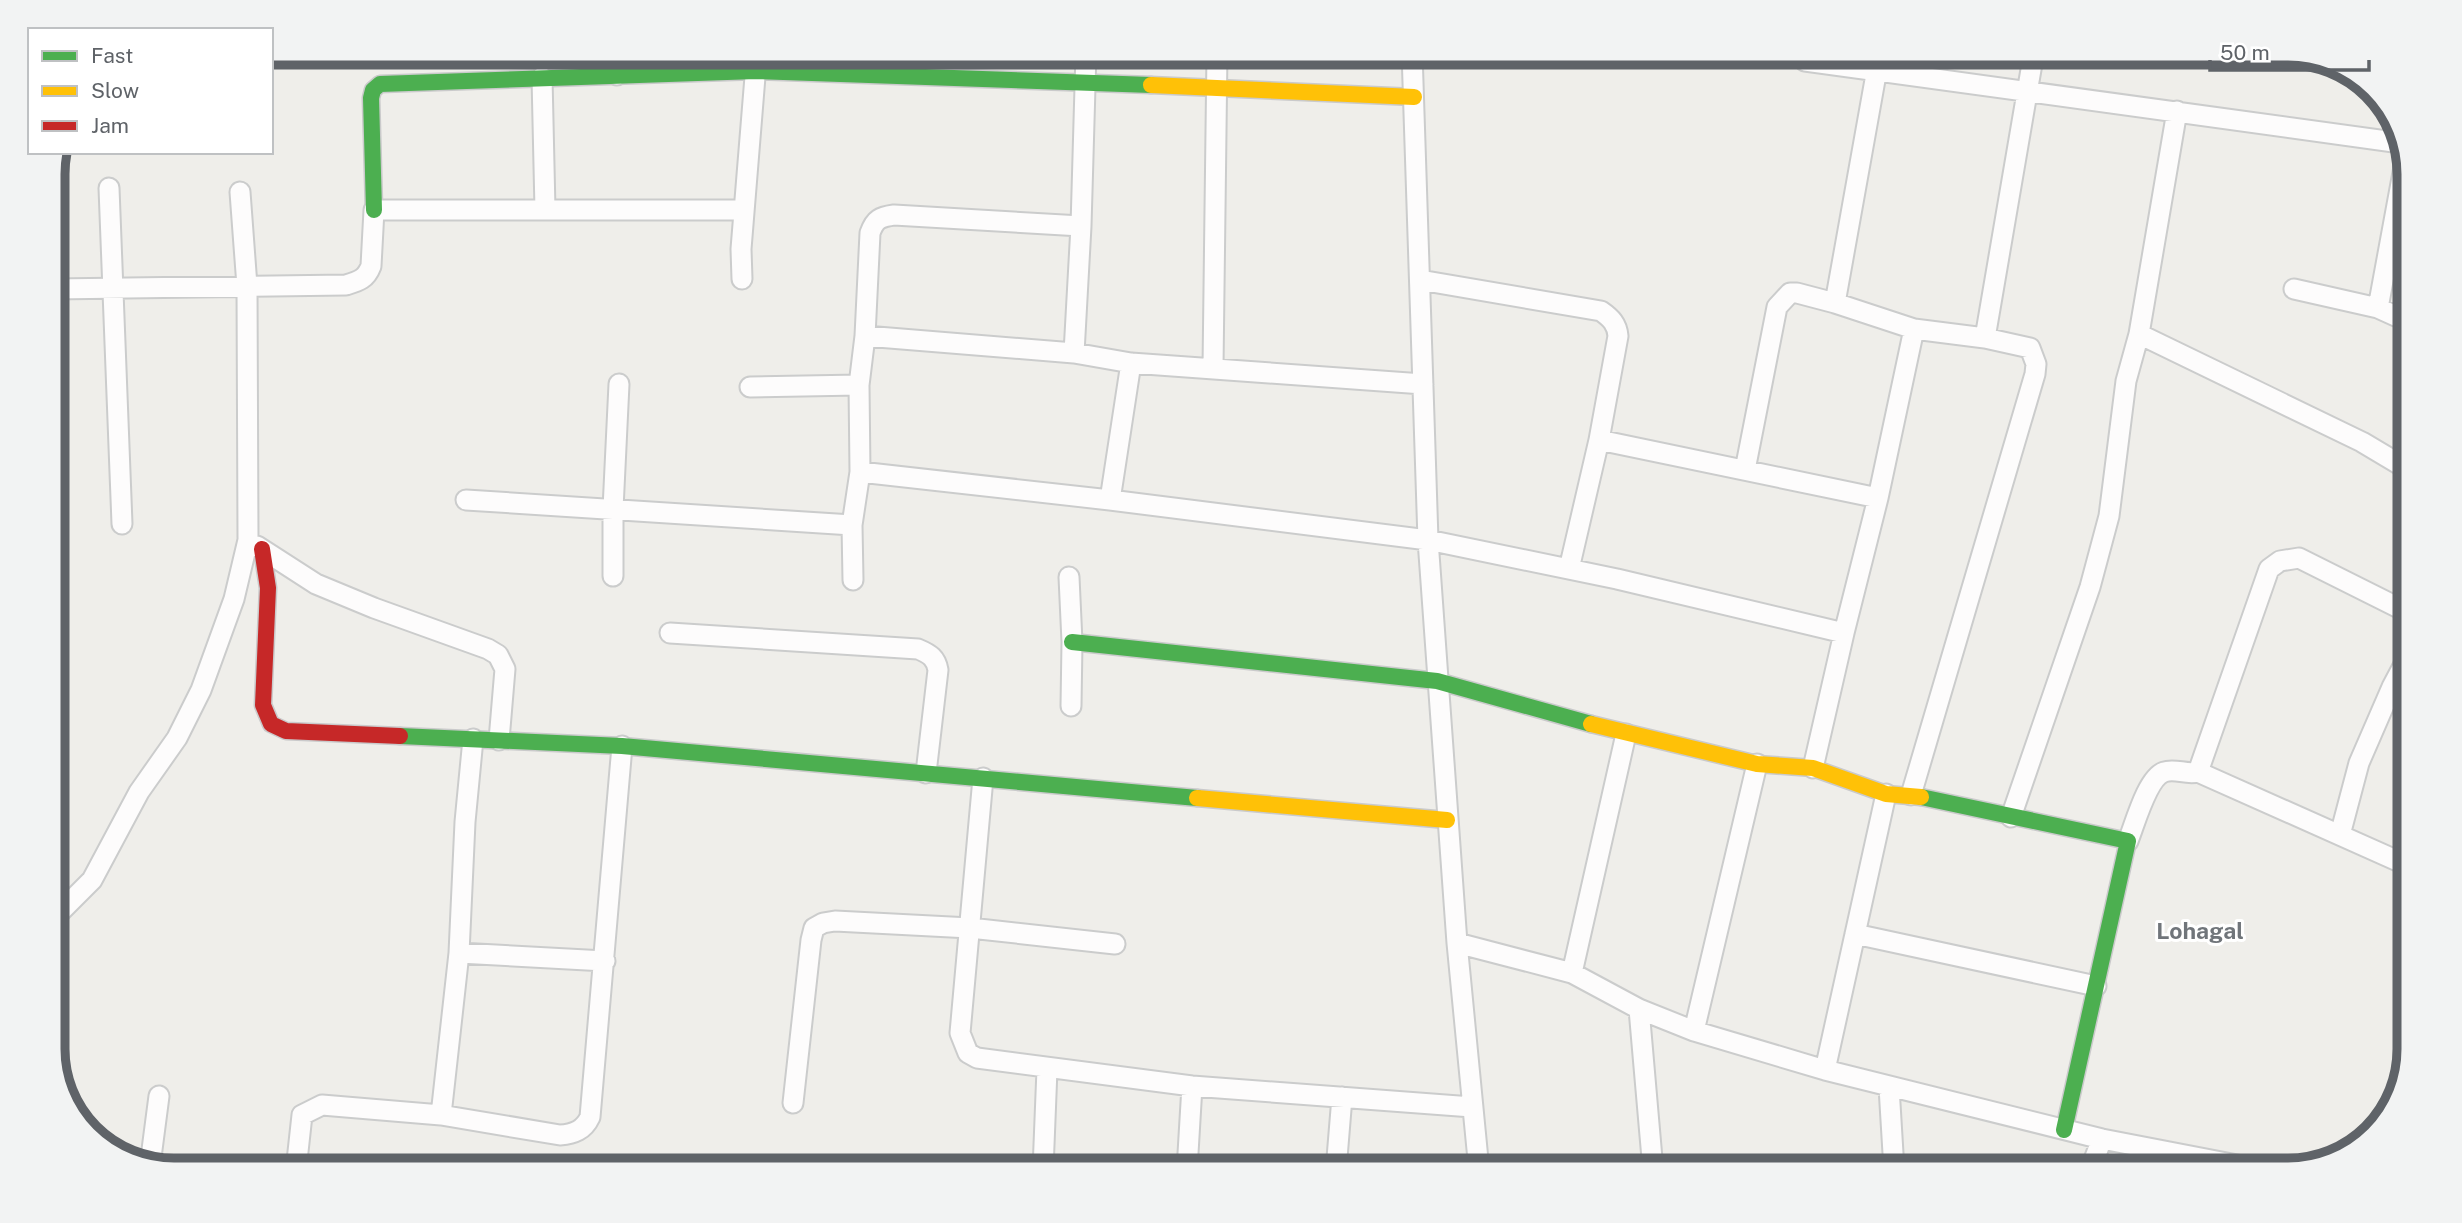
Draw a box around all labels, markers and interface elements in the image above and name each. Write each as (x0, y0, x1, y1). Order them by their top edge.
legend (28, 28, 273, 154)
scale bar (2210, 28, 2369, 72)
text: 50 m (2220, 40, 2270, 65)
text: Fast (91, 43, 133, 68)
text: Slow (91, 78, 139, 103)
text: Jam (91, 113, 129, 138)
district label: Lohagal (2156, 917, 2244, 944)

